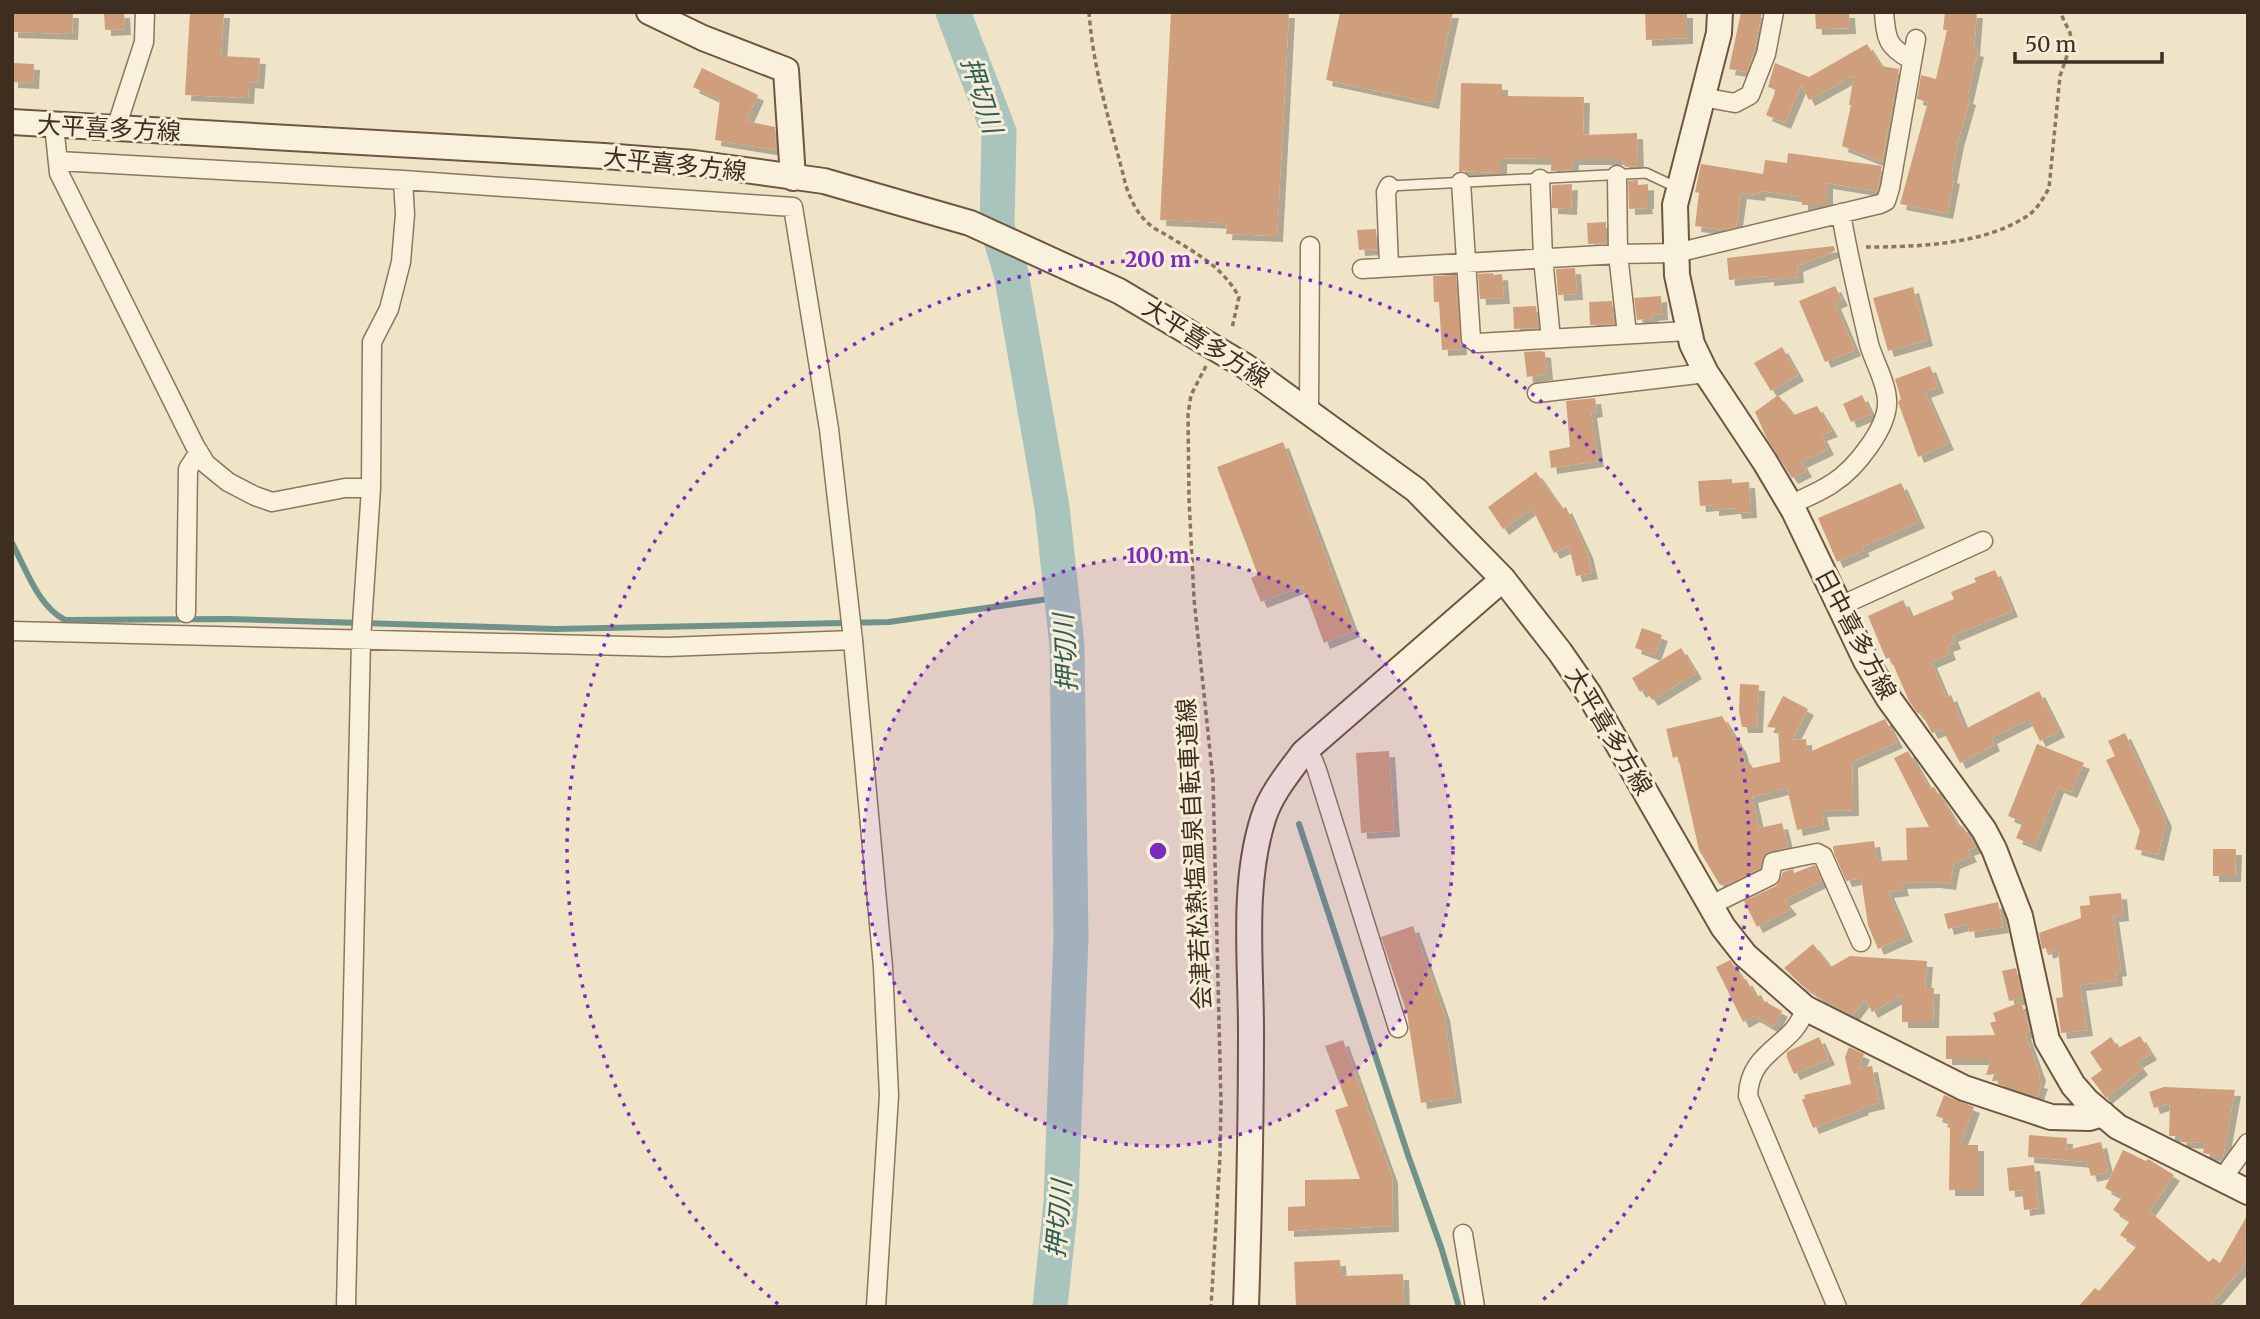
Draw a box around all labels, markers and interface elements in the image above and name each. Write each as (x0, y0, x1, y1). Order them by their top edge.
scale bar (2015, 21, 2162, 65)
text: 50 m (2025, 31, 2076, 58)
water label: 押切川 (954, 53, 1011, 140)
street label: 大平喜多方線 (36, 109, 182, 147)
street label: 大平喜多方線 (602, 141, 748, 187)
text: 200 m (1125, 246, 1191, 273)
street label: 大平喜多方線 (1137, 292, 1275, 394)
text: 100 m (1127, 542, 1189, 569)
street label: 日中喜多方線 (1809, 563, 1903, 705)
water label: 押切川 (1046, 610, 1084, 693)
street label: 大平喜多方線 (1559, 661, 1659, 801)
street label: 会津若松熱塩温泉自転車道線 (1170, 697, 1218, 1011)
centre of rings (1146, 839, 1170, 863)
water label: 押切川 (1038, 1176, 1078, 1259)

